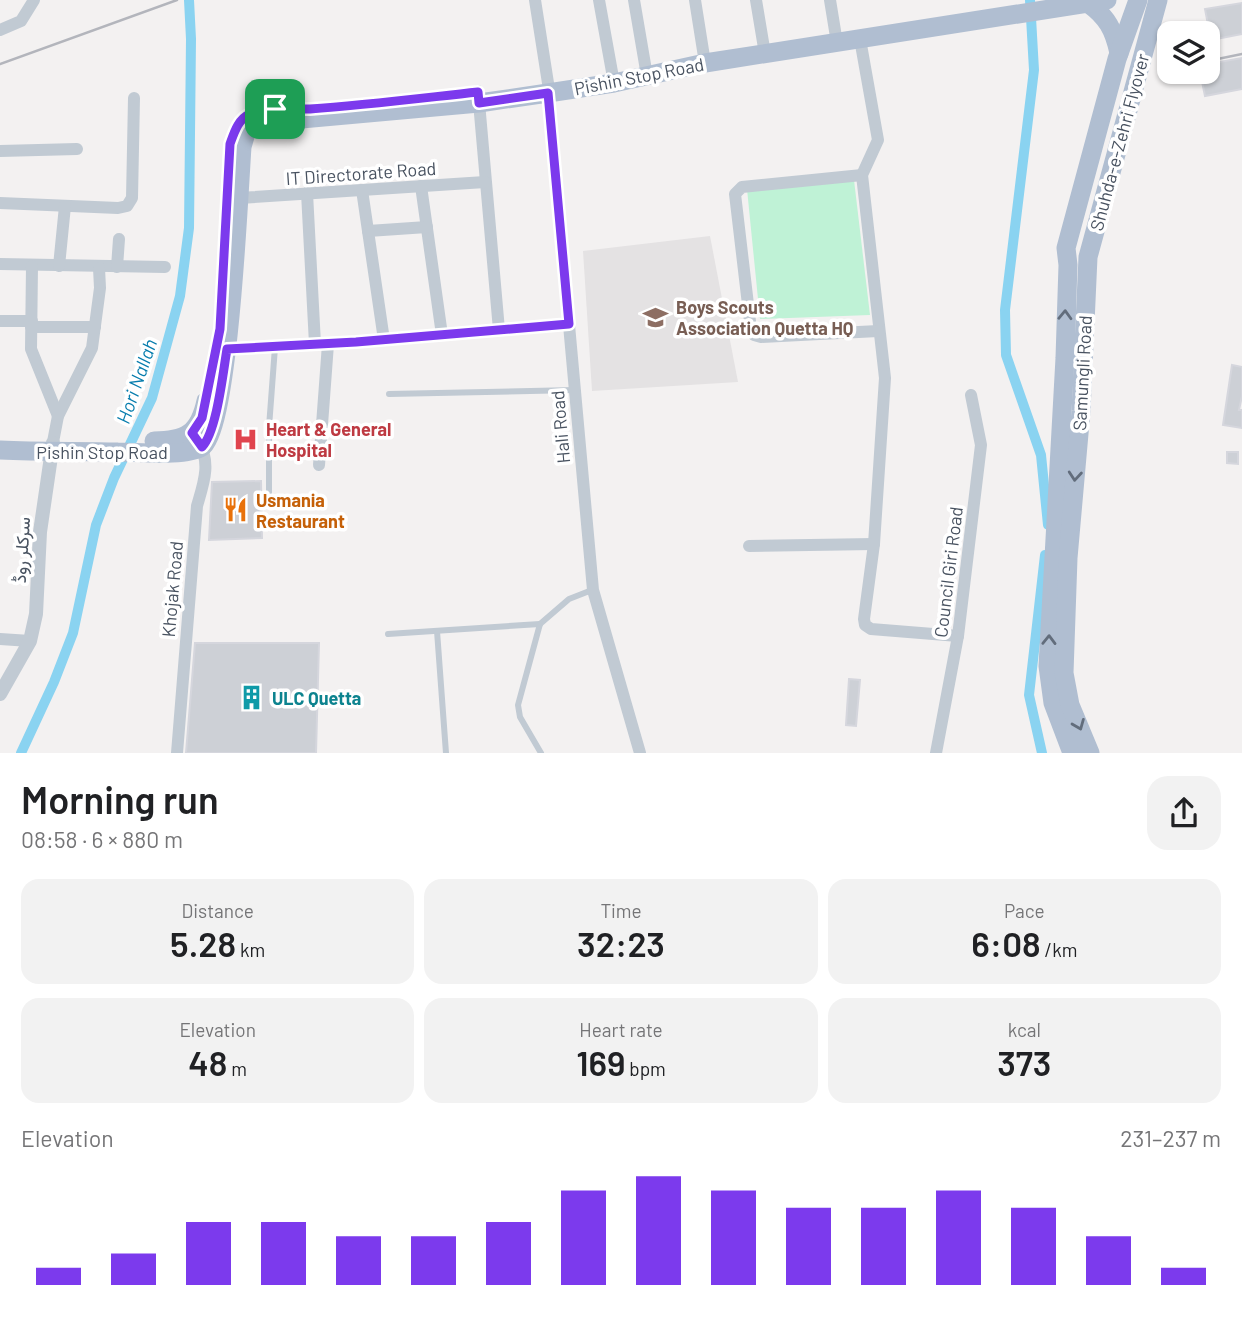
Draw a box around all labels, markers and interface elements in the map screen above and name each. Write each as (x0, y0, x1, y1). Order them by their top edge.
map controls (1157, 21, 1220, 84)
button: layers (1157, 21, 1220, 84)
street label: Shuhda-e-Zehri Flyover (1085, 51, 1153, 233)
street label: Pishin Stop Road (572, 53, 706, 99)
pin (245, 79, 305, 139)
icon: arrive (256, 90, 294, 128)
street label: IT Directorate Road (285, 157, 437, 189)
place label: Boys Scouts Association Quetta HQ (676, 296, 853, 339)
school or university icon: Boys Scouts Association Quetta HQ (642, 303, 670, 331)
one-way arrow (1058, 309, 1073, 320)
street label: Samungli Road (1068, 315, 1096, 431)
water label: Hori Nallah (111, 336, 161, 426)
street label: Hali Road (546, 390, 574, 464)
place label: Heart & General Hospital (266, 418, 391, 461)
hospital icon: Heart & General Hospital (232, 425, 260, 453)
street label: Pishin Stop Road (36, 441, 168, 463)
one-way arrow (1068, 471, 1083, 482)
place label: Usmania Restaurant (256, 489, 345, 532)
restaurant icon: Usmania Restaurant (222, 496, 250, 524)
street label: Council Giri Road (929, 505, 967, 639)
street label: سرکلر روڈ (8, 516, 35, 584)
street label: Khojak Road (157, 540, 187, 638)
one-way arrow (1041, 634, 1056, 645)
building icon: ULC Quetta (238, 684, 266, 712)
place label: ULC Quetta (272, 687, 361, 709)
one-way arrow (1070, 718, 1084, 730)
text: Morning run (21, 776, 219, 822)
button: share (1147, 776, 1221, 850)
text: 08:58 · 6 × 880 m (21, 825, 183, 853)
text: Distance (181, 899, 254, 922)
text: Time (600, 899, 642, 922)
text: Pace (1004, 899, 1045, 922)
text: 5.28 (170, 922, 236, 964)
text: 32:23 (577, 922, 665, 964)
text: 6:08 (971, 922, 1041, 964)
text: km (236, 938, 265, 961)
text: /km (1041, 938, 1077, 961)
text: Elevation (179, 1018, 256, 1041)
text: Heart rate (579, 1018, 663, 1041)
text: kcal (1008, 1018, 1041, 1041)
text: 48 (188, 1041, 227, 1083)
text: 169 (576, 1041, 625, 1083)
text: 373 (997, 1041, 1051, 1083)
text: m (227, 1057, 247, 1080)
text: bpm (625, 1057, 666, 1080)
text: Elevation (21, 1124, 114, 1152)
text: 231–237 m (1120, 1124, 1221, 1152)

